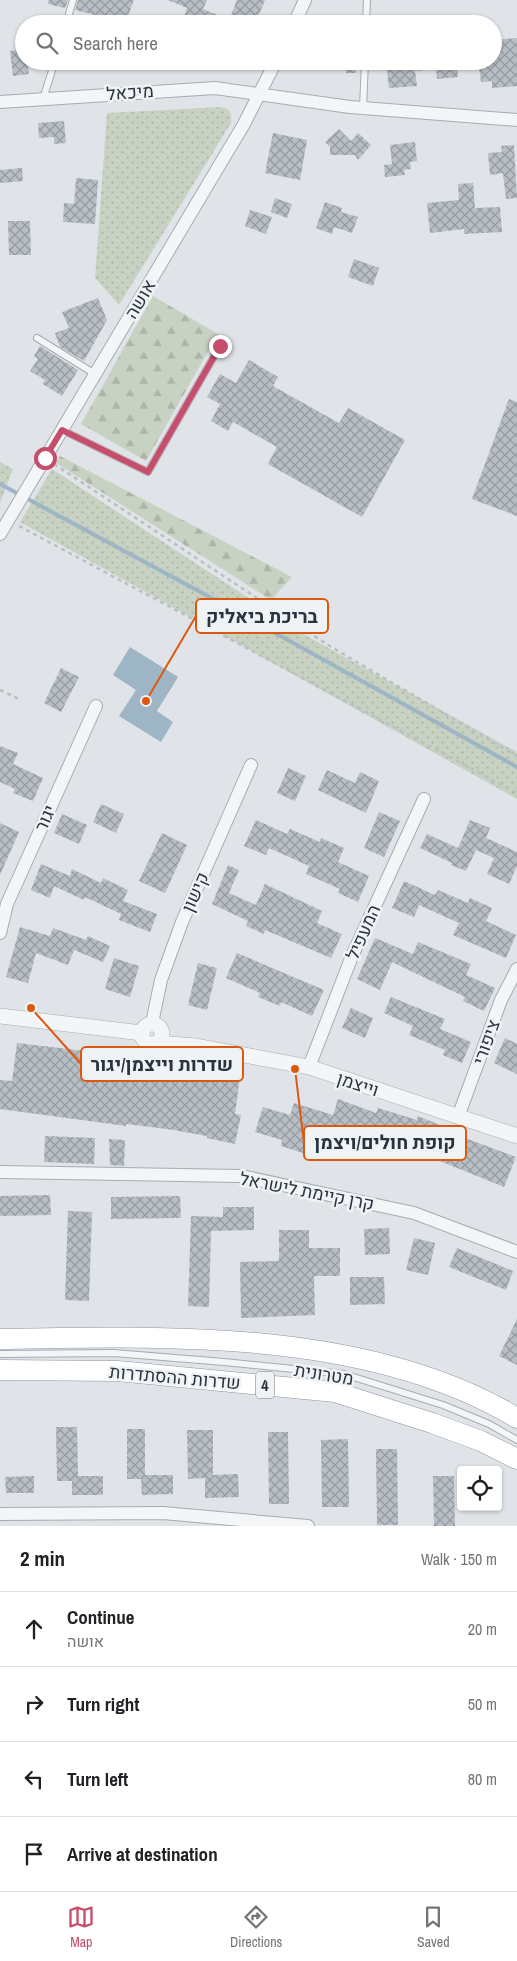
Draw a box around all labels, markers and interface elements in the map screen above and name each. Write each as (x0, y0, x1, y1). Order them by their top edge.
search box (15, 15, 502, 70)
icon: search (33, 29, 61, 57)
text: Search here (73, 30, 158, 56)
street label: מיכאל (106, 78, 154, 106)
street label: אושה (119, 275, 161, 323)
route end (209, 335, 232, 358)
route start (34, 447, 57, 470)
callout: בריכת ביאליק (196, 599, 328, 633)
text: בריכת ביאליק (206, 603, 319, 629)
street label: יגור (28, 801, 62, 835)
street label: קישון (175, 868, 215, 916)
street label: המעפיל (340, 900, 386, 964)
street label: ציפורי (466, 1016, 506, 1068)
callout: שדרות וייצמן/יגור (81, 1047, 243, 1081)
text: שדרות וייצמן/יגור (91, 1051, 233, 1077)
street label: וייצמן (334, 1066, 382, 1102)
callout: קופת חולים/ויצמן (304, 1126, 466, 1160)
text: קופת חולים/ויצמן (314, 1129, 456, 1155)
street label: קרן קיימת לישראל (238, 1166, 376, 1216)
street label: מטרונית (292, 1357, 356, 1391)
street label: שדרות ההסתדרות (108, 1359, 242, 1395)
road number: 4 (256, 1372, 274, 1398)
map controls (457, 1466, 502, 1511)
button: locate (457, 1466, 502, 1511)
text: 2 min (20, 1544, 65, 1573)
text: Walk · 150 m (421, 1548, 497, 1570)
text: Continue (67, 1604, 135, 1630)
icon: ahead (20, 1615, 48, 1643)
text: 20 m (468, 1618, 497, 1640)
text: אושה (67, 1630, 104, 1652)
icon: right (20, 1690, 48, 1718)
text: Turn right (67, 1691, 139, 1717)
text: 50 m (468, 1693, 497, 1715)
icon: left (20, 1765, 48, 1793)
text: Turn left (67, 1766, 128, 1792)
text: 80 m (468, 1768, 497, 1790)
icon: arrive (20, 1840, 48, 1868)
text: Arrive at destination (67, 1841, 218, 1867)
tab: Map (67, 1903, 95, 1951)
tab: Directions (230, 1903, 282, 1951)
tab: Saved (417, 1903, 450, 1951)

